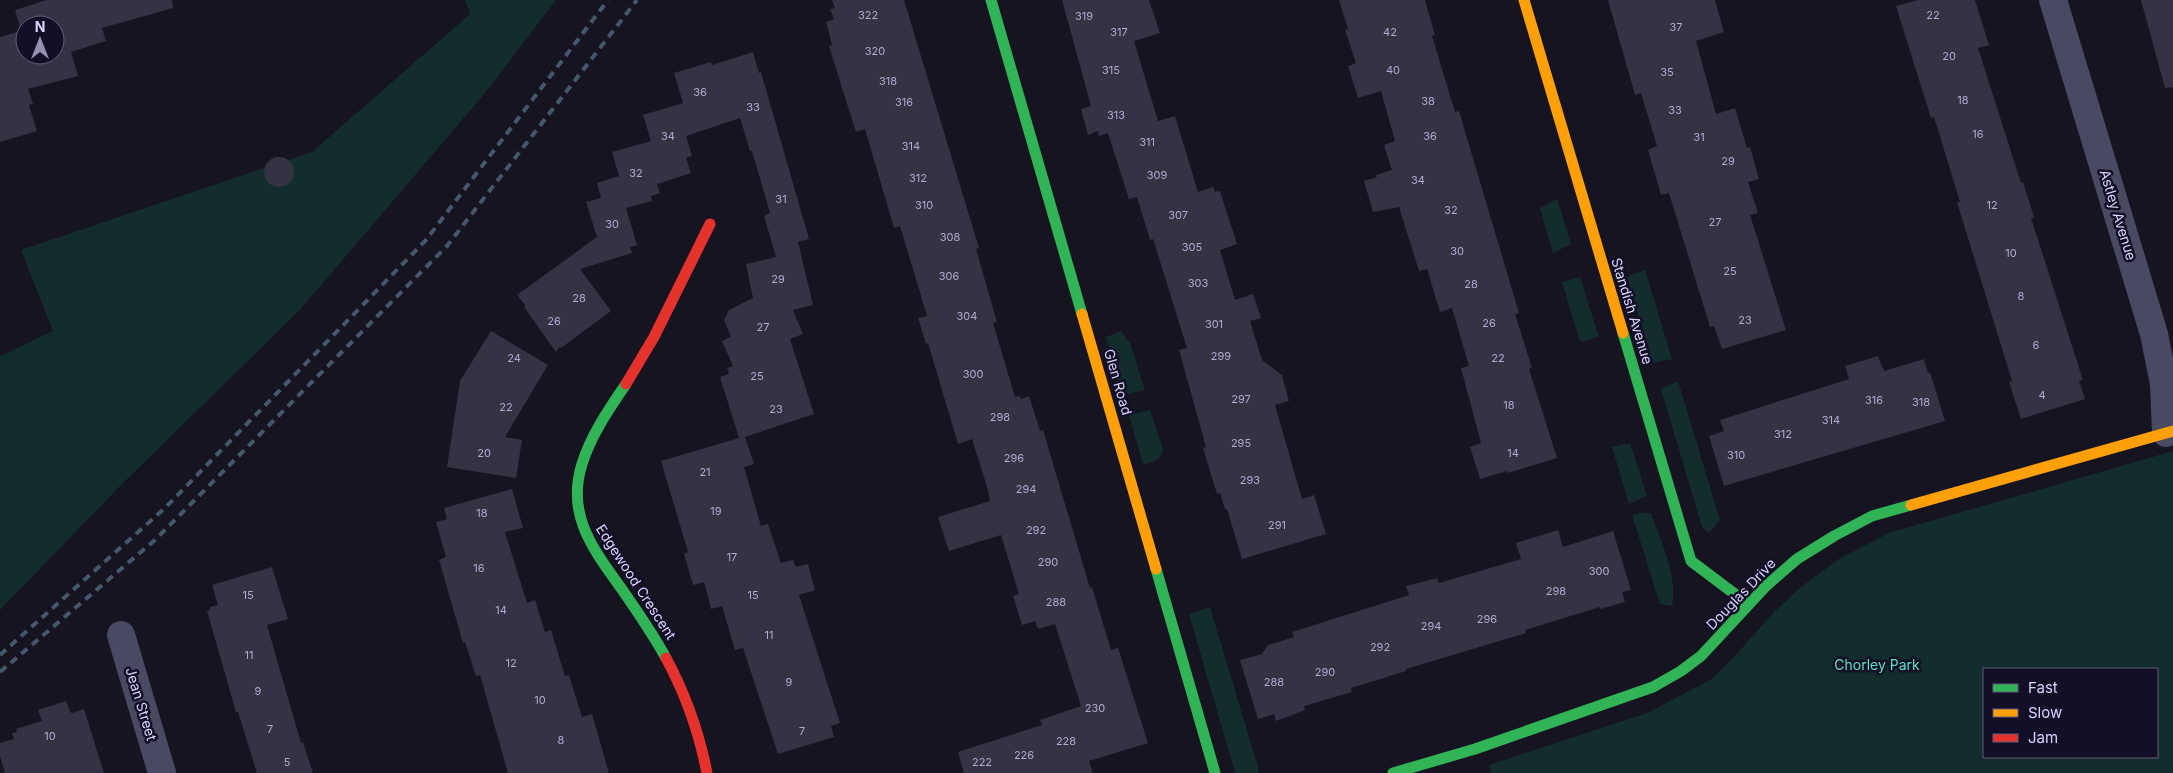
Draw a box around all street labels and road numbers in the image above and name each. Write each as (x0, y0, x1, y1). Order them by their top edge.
street label: Astley Avenue (2097, 167, 2140, 262)
street label: Standish Avenue (1608, 256, 1657, 366)
street label: Glen Road (1101, 347, 1136, 417)
street label: Edgewood Crescent (593, 521, 680, 643)
street label: Douglas Drive (1702, 554, 1779, 633)
street label: Jean Street (122, 665, 161, 743)

